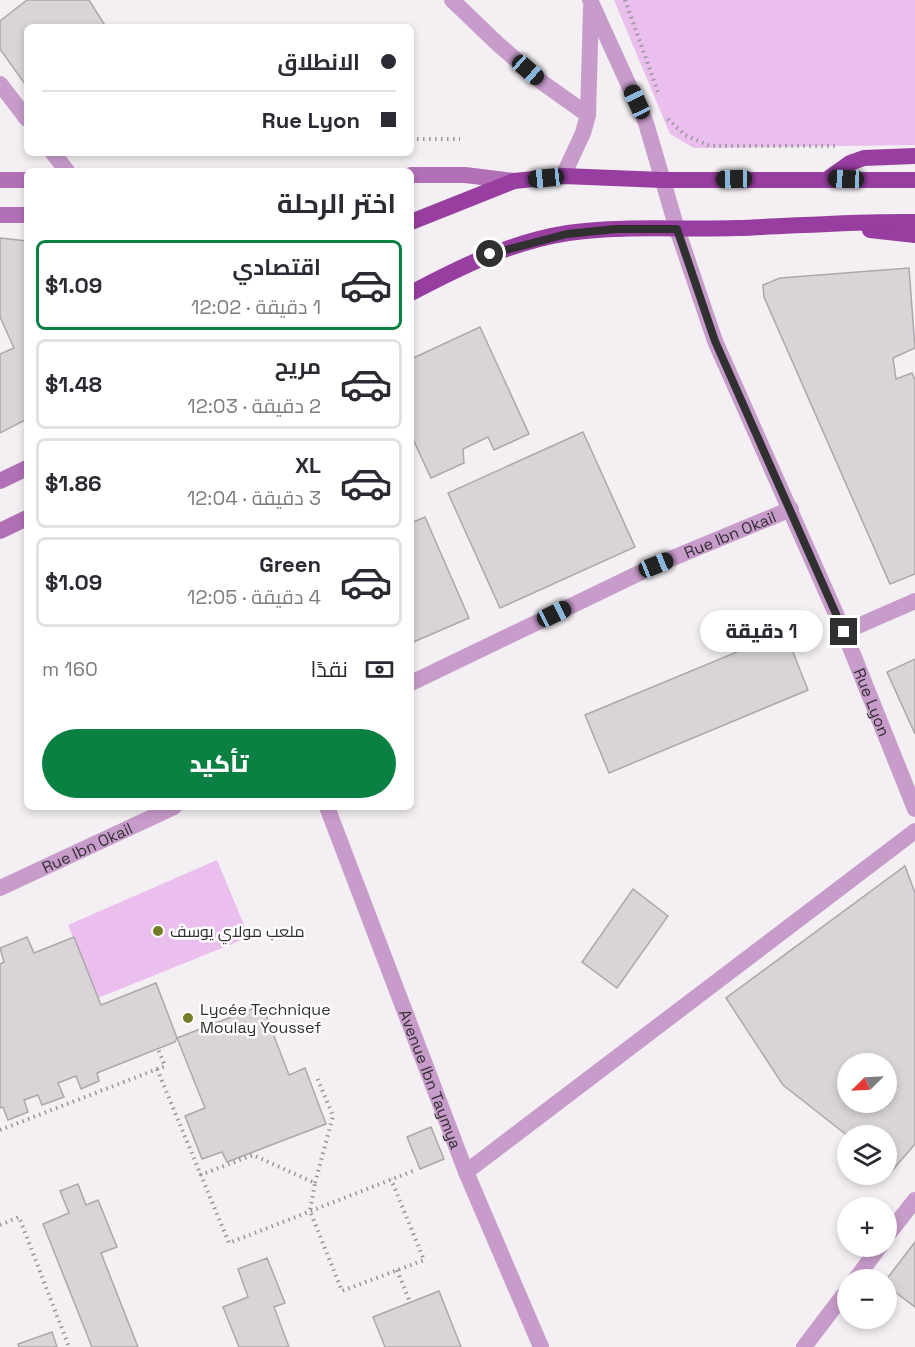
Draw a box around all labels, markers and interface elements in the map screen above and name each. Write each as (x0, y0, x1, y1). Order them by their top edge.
text: الانطلاق (277, 48, 360, 76)
car (509, 51, 547, 89)
car (621, 82, 653, 122)
text: Rue Lyon (262, 106, 360, 134)
car (527, 167, 565, 189)
car (828, 169, 864, 189)
car (716, 170, 752, 188)
text: اختر الرحلة (277, 186, 396, 221)
route start (476, 240, 503, 267)
text: اقتصادي (232, 253, 321, 281)
icon: car (339, 258, 393, 312)
text: $1.09 (45, 271, 102, 299)
text: 1 دقيقة · 12:02 (191, 294, 321, 320)
text: مريح (275, 352, 321, 380)
icon: car (339, 357, 393, 411)
text: $1.48 (45, 370, 102, 398)
text: 2 دقيقة · 12:03 (187, 393, 321, 419)
text: XL (295, 451, 321, 479)
icon: car (339, 456, 393, 510)
text: $1.86 (45, 469, 102, 497)
text: 3 دقيقة · 12:04 (187, 485, 321, 511)
street label: Rue Ibn Okail (681, 506, 779, 563)
text: Green (259, 550, 321, 578)
car (636, 550, 676, 580)
icon: car (339, 555, 393, 609)
text: $1.09 (45, 568, 102, 596)
text: 4 دقيقة · 12:05 (187, 584, 321, 610)
car (534, 598, 574, 630)
callout: 1 دقيقة (700, 611, 823, 653)
text: 1 دقيقة (725, 618, 798, 644)
route end (830, 618, 857, 645)
icon: cash (363, 653, 396, 686)
text: نقدًا (310, 655, 348, 683)
text: 160 m (42, 656, 98, 682)
street label: Rue Lyon (849, 665, 895, 739)
button: تأكيد (42, 729, 396, 798)
street label: Rue Ibn Okail (38, 818, 136, 878)
place label: ملعب مولاي يوسف (170, 921, 304, 945)
marker: ملعب مولاي يوسف (151, 924, 165, 938)
place label: Lycée Technique Moulay Youssef (200, 999, 331, 1038)
street label: Avenue Ibn Taymya (394, 1006, 466, 1152)
marker: Lycée Technique Moulay Youssef (181, 1011, 195, 1025)
north arrow (837, 1053, 897, 1113)
map controls (837, 1053, 897, 1329)
button: layers (837, 1125, 897, 1185)
button: + (837, 1197, 897, 1257)
button: − (837, 1269, 897, 1329)

